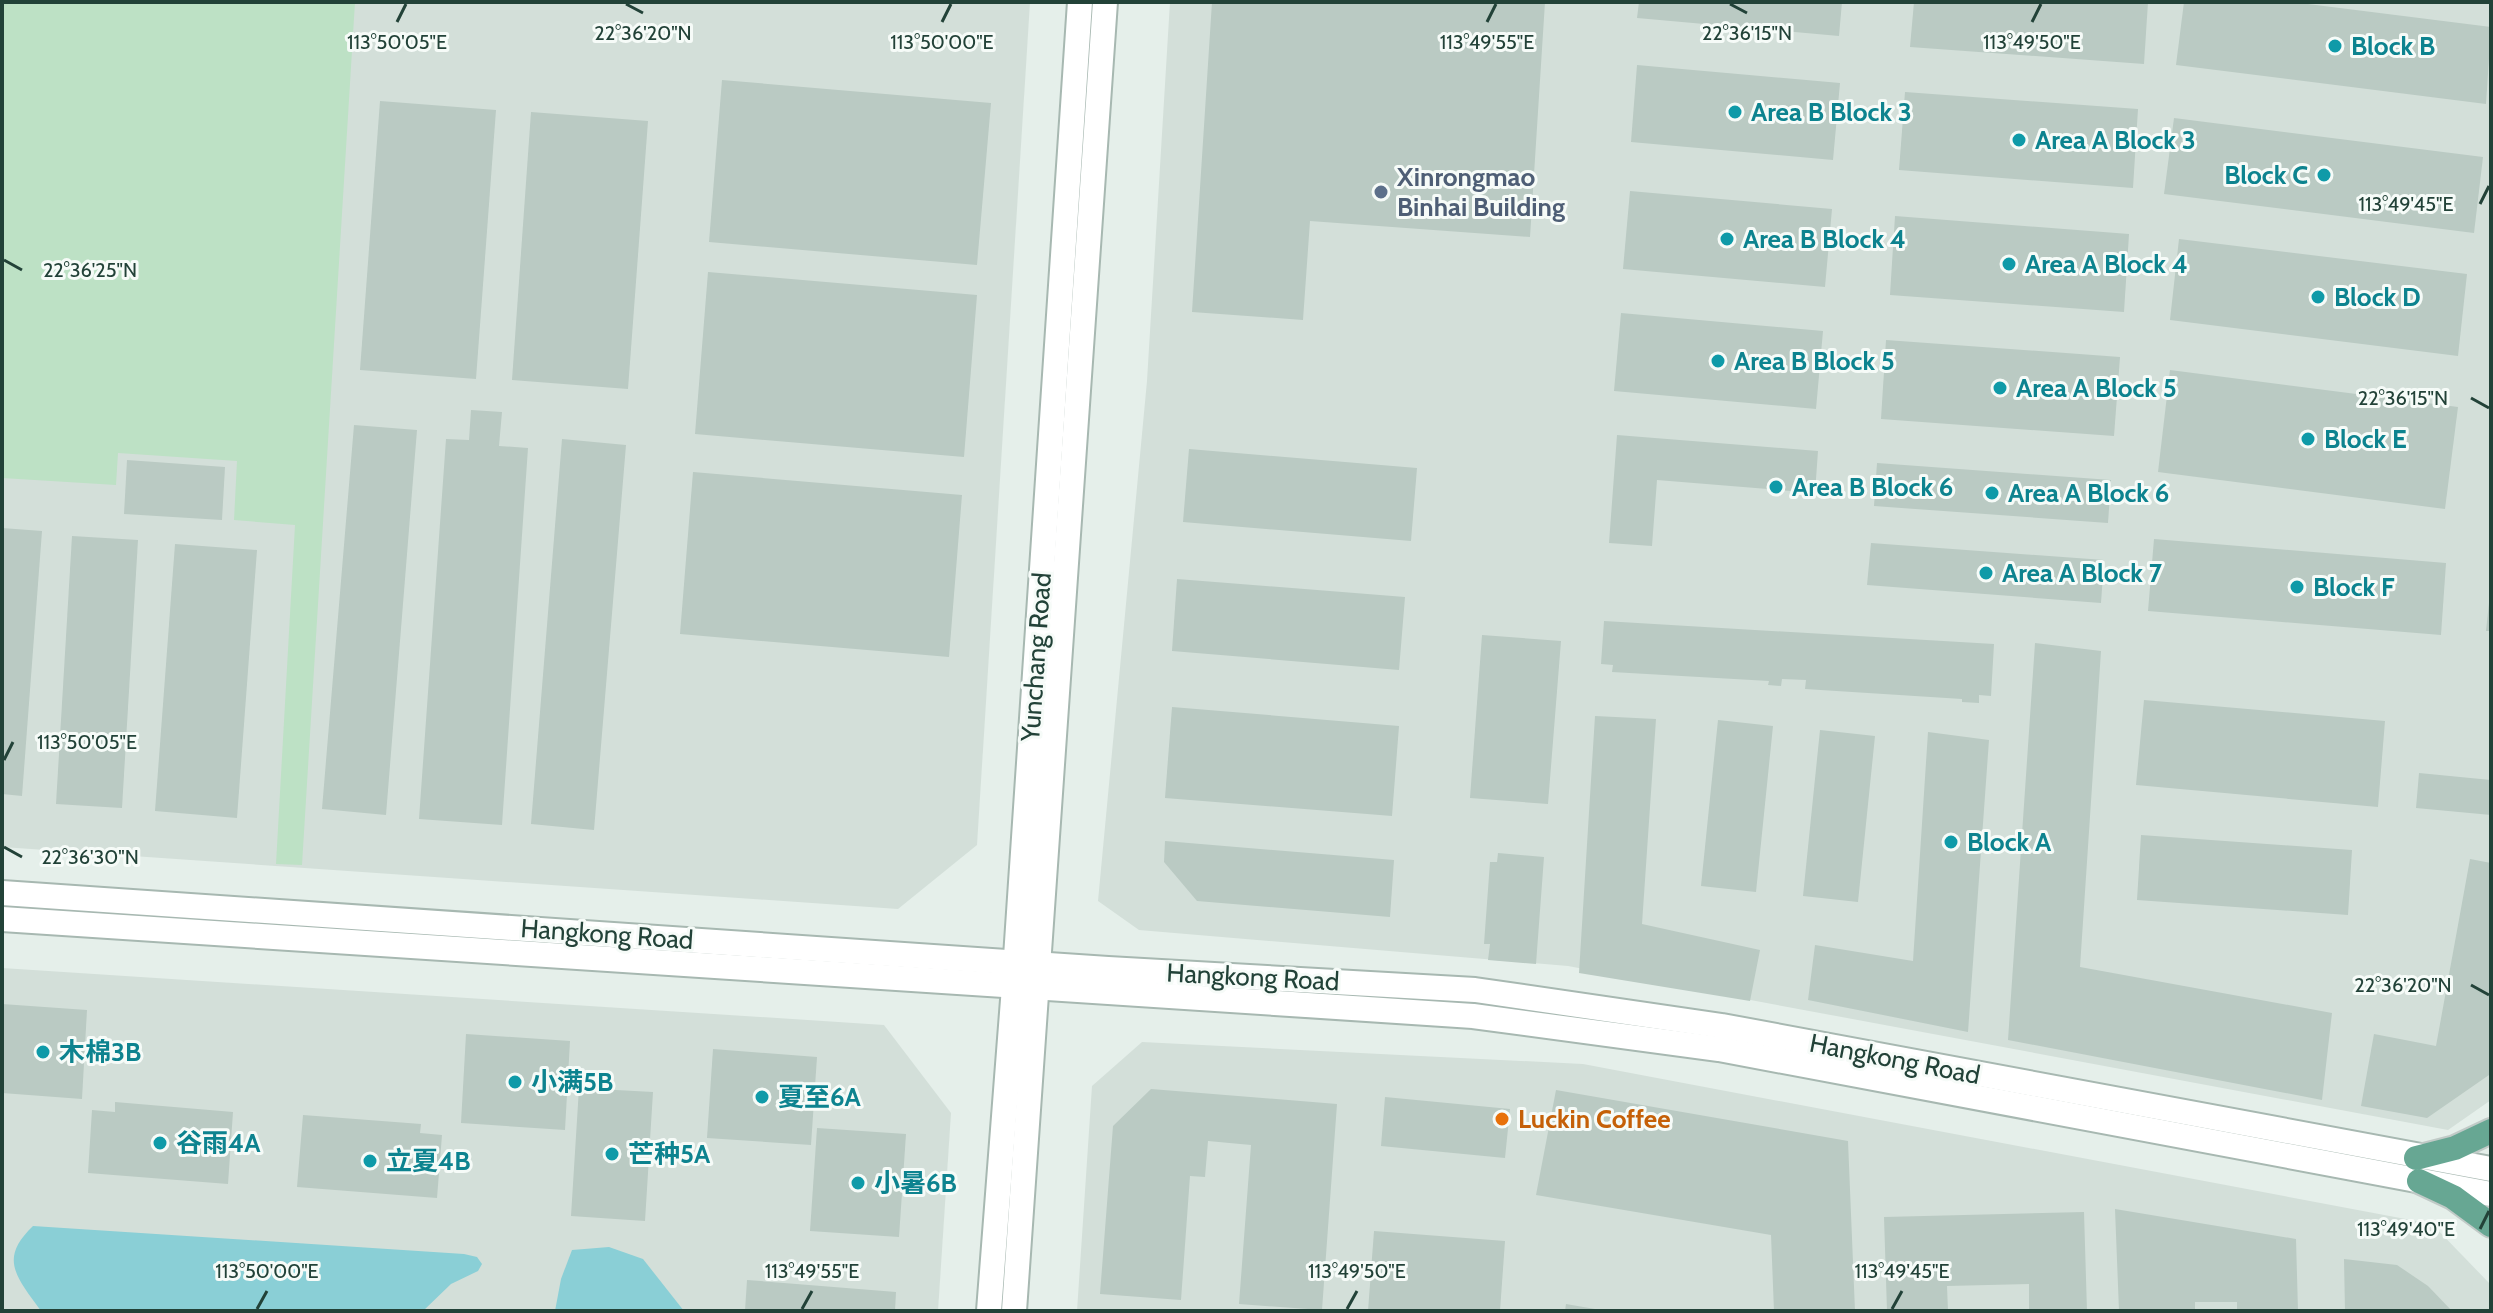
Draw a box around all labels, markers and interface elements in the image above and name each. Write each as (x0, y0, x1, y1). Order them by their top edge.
text: 22°36'20"N (594, 21, 692, 45)
text: 22°36'15"N (1702, 21, 1792, 45)
text: 113°50'05"E (347, 30, 447, 54)
text: 113°50'00"E (890, 30, 994, 54)
text: 113°49'55"E (1440, 30, 1534, 54)
text: 113°49'50"E (1983, 30, 2081, 54)
place label: Block B (2351, 30, 2435, 62)
marker: Block B (2326, 37, 2344, 55)
place label: Area B Block 3 (1751, 96, 1912, 128)
marker: Area B Block 3 (1726, 103, 1744, 121)
place label: Area A Block 3 (2035, 124, 2196, 156)
marker: Area A Block 3 (2010, 131, 2028, 149)
place label: Block C (2224, 159, 2308, 191)
place label: Xinrongmao Binhai Building (1396, 161, 1565, 223)
marker: Block C (2315, 166, 2333, 184)
marker: Xinrongmao Binhai Building (1372, 183, 1390, 201)
text: 113°49'45"E (2358, 192, 2454, 216)
place label: Area B Block 4 (1743, 223, 1906, 255)
marker: Area B Block 4 (1718, 230, 1736, 248)
place label: Area A Block 4 (2025, 248, 2188, 280)
marker: Area A Block 4 (2000, 255, 2018, 273)
text: 22°36'25"N (43, 258, 137, 282)
place label: Block D (2334, 281, 2421, 313)
marker: Block D (2309, 288, 2327, 306)
place label: Area B Block 5 (1734, 345, 1895, 377)
marker: Area B Block 5 (1709, 352, 1727, 370)
place label: Area A Block 5 (2016, 372, 2177, 404)
marker: Area A Block 5 (1991, 379, 2009, 397)
text: 22°36'15"N (2358, 386, 2448, 410)
place label: Block E (2324, 423, 2407, 455)
marker: Block E (2299, 430, 2317, 448)
place label: Area B Block 6 (1792, 471, 1953, 503)
place label: Area A Block 6 (2008, 477, 2169, 509)
marker: Area B Block 6 (1767, 478, 1785, 496)
marker: Area A Block 6 (1983, 484, 2001, 502)
place label: Area A Block 7 (2002, 557, 2163, 589)
marker: Area A Block 7 (1977, 564, 1995, 582)
street label: Yunchang Road (1014, 571, 1058, 744)
place label: Block F (2313, 571, 2395, 603)
marker: Block F (2288, 578, 2306, 596)
text: 113°50'05"E (37, 730, 137, 754)
place label: Block A (1967, 826, 2052, 858)
marker: Block A (1942, 833, 1960, 851)
text: 22°36'30"N (41, 845, 139, 869)
street label: Hangkong Road (520, 912, 694, 956)
street label: Hangkong Road (1166, 956, 1340, 998)
text: 22°36'20"N (2354, 973, 2452, 997)
street label: Hangkong Road (1807, 1027, 1983, 1091)
place label: 木棉3B (59, 1036, 141, 1068)
marker: 木棉3B (34, 1043, 52, 1061)
place label: 小满5B (531, 1066, 613, 1098)
marker: 小满5B (506, 1073, 524, 1091)
place label: 夏至6A (778, 1081, 862, 1113)
marker: 夏至6A (753, 1088, 771, 1106)
place label: Luckin Coffee (1518, 1103, 1671, 1135)
marker: Luckin Coffee (1493, 1110, 1511, 1128)
place label: 谷雨4A (176, 1127, 261, 1159)
marker: 谷雨4A (151, 1134, 169, 1152)
place label: 芒种5A (628, 1138, 711, 1170)
place label: 立夏4B (386, 1145, 470, 1177)
marker: 芒种5A (603, 1145, 621, 1163)
marker: 立夏4B (361, 1152, 379, 1170)
place label: 小暑6B (874, 1167, 957, 1199)
marker: 小暑6B (849, 1174, 867, 1192)
text: 113°49'40"E (2357, 1217, 2455, 1241)
text: 113°50'00"E (215, 1259, 319, 1283)
text: 113°49'55"E (765, 1259, 859, 1283)
text: 113°49'50"E (1308, 1259, 1406, 1283)
text: 113°49'45"E (1854, 1259, 1950, 1283)

